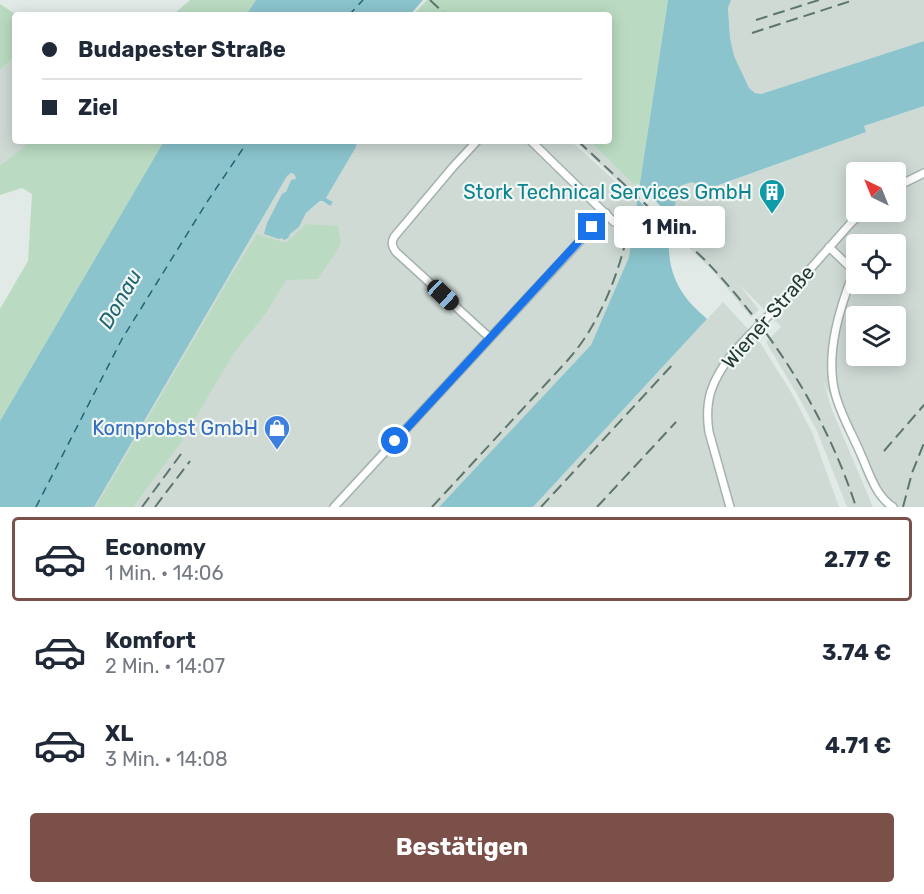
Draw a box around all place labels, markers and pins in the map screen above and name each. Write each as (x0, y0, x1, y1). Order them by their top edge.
building icon: Stork Technical Services GmbH (757, 177, 787, 215)
place label: Stork Technical Services GmbH (463, 180, 752, 204)
shop icon: Kornprobst GmbH (262, 413, 292, 451)
place label: Kornprobst GmbH (92, 416, 258, 440)

